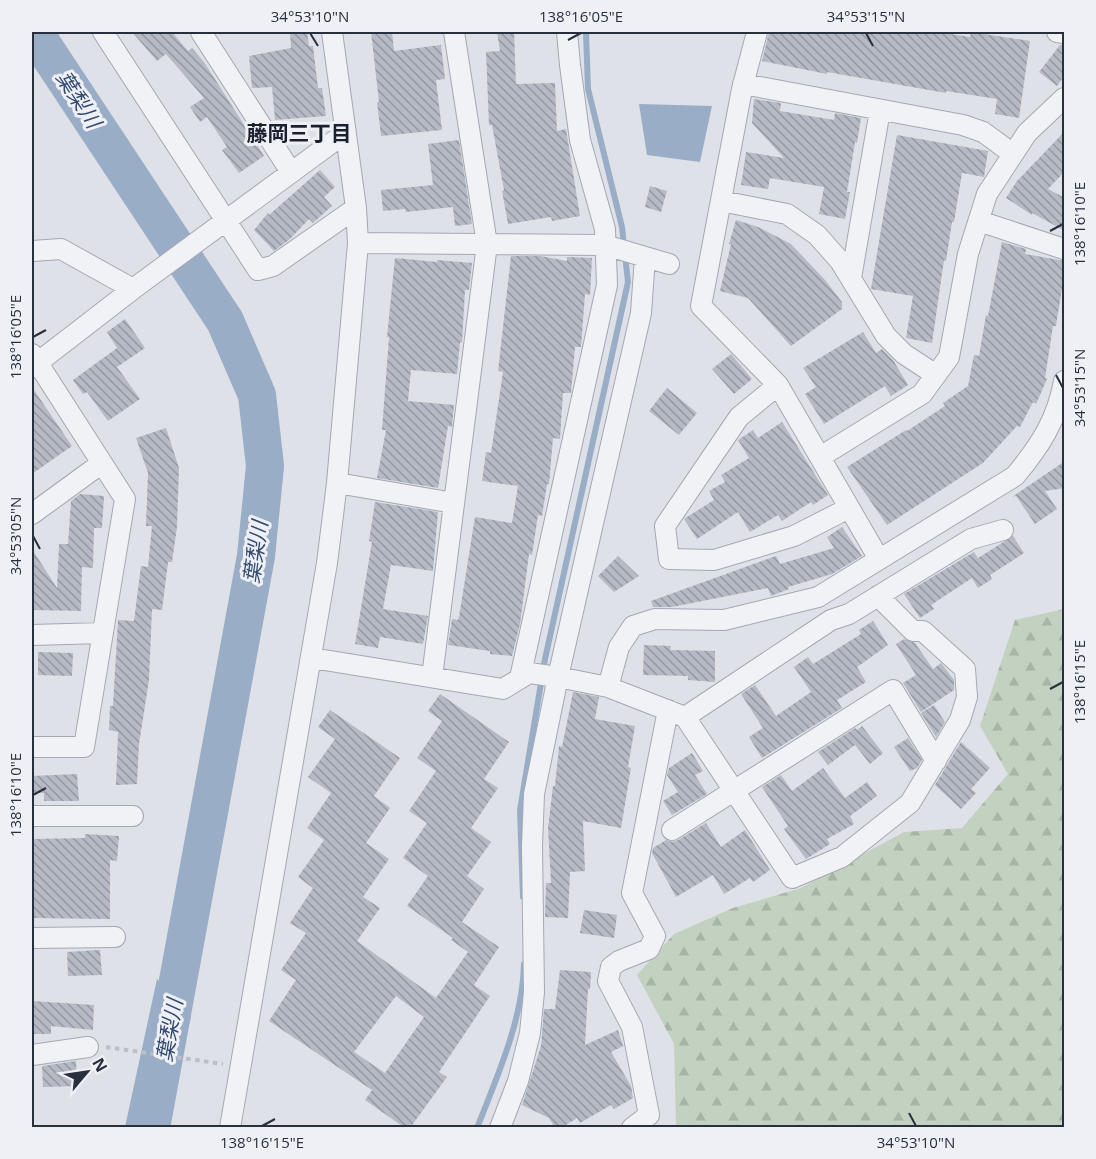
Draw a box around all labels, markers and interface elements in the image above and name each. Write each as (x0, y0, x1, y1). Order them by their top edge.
text: 34°53'10"N (271, 6, 349, 26)
text: 138°16'05"E (539, 6, 623, 26)
text: 34°53'15"N (827, 6, 905, 26)
water label: 葉梨川 (50, 65, 109, 135)
district label: 藤岡三丁目 (247, 119, 352, 147)
text: 138°16'10"E (1069, 182, 1089, 266)
text: 138°16'05"E (5, 295, 25, 379)
text: 34°53'15"N (1069, 349, 1089, 427)
text: 34°53'05"N (5, 497, 25, 575)
water label: 葉梨川 (237, 517, 274, 585)
text: 138°16'15"E (1069, 640, 1089, 724)
text: 138°16'10"E (5, 753, 25, 837)
water label: 葉梨川 (150, 995, 189, 1063)
north arrow (57, 1042, 117, 1102)
text: N (87, 1054, 113, 1076)
text: 138°16'15"E (220, 1132, 304, 1152)
text: 34°53'10"N (877, 1132, 955, 1152)

